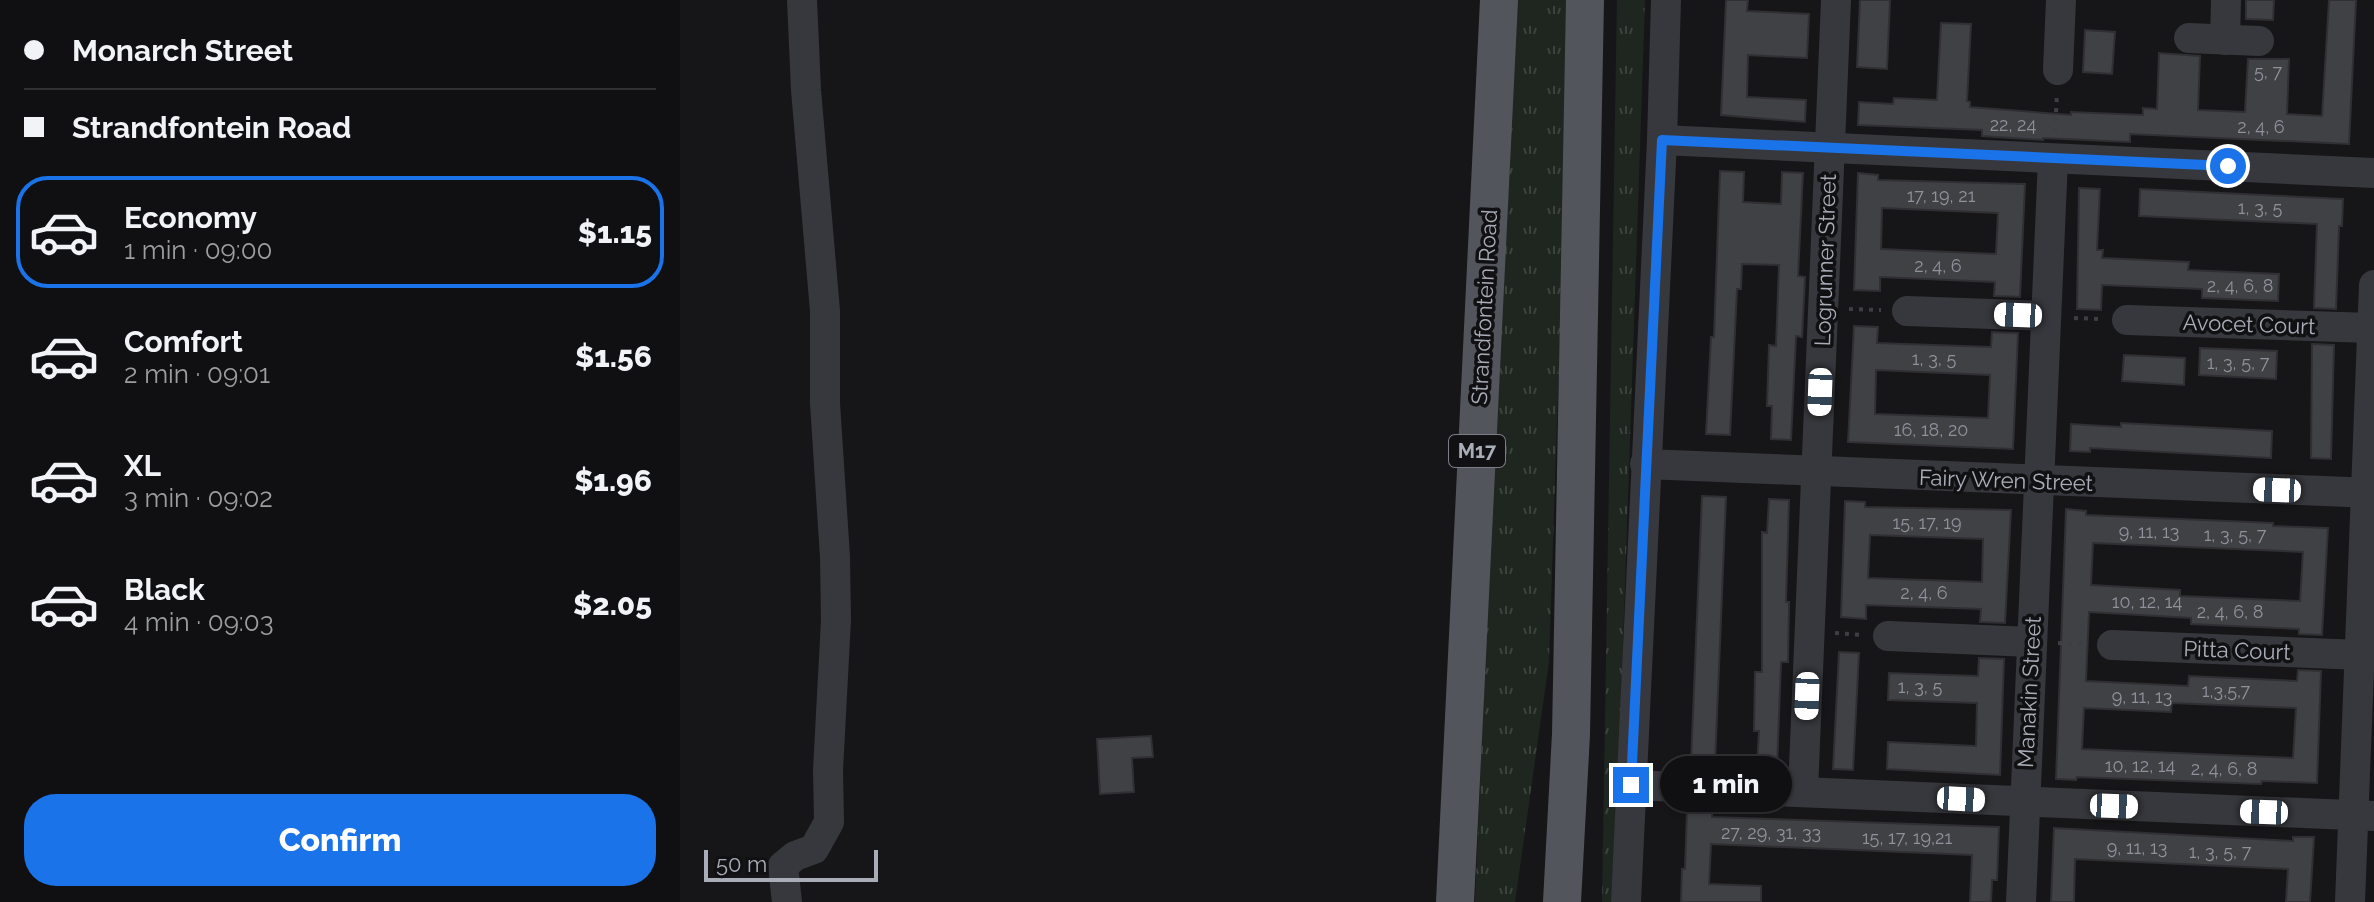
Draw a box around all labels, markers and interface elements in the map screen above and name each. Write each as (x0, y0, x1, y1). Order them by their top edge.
text: Monarch Street (72, 33, 293, 68)
house number: 5, 7 (2254, 61, 2282, 82)
text: Strandfontein Road (72, 110, 351, 145)
house number: 22, 24 (1990, 114, 2036, 135)
house number: 2, 4, 6 (2237, 116, 2285, 137)
route start (2210, 148, 2246, 184)
street label: Logrunner Street (1809, 173, 1841, 347)
house number: 17, 19, 21 (1907, 185, 1976, 206)
icon: car (28, 196, 100, 268)
house number: 1, 3, 5 (2238, 197, 2282, 218)
text: Economy (124, 200, 257, 235)
street label: Strandfontein Road (1466, 209, 1502, 405)
text: $1.15 (578, 215, 652, 250)
text: 1 min · 09:00 (124, 235, 273, 265)
house number: 2, 4, 6 (1914, 255, 1962, 276)
house number: 2, 4, 6, 8 (2207, 275, 2273, 296)
car (1994, 302, 2042, 328)
street label: Avocet Court (2182, 309, 2316, 339)
icon: car (28, 320, 100, 392)
text: Comfort (124, 324, 243, 359)
text: $1.56 (575, 339, 652, 374)
house number: 1, 3, 5 (1912, 348, 1956, 369)
house number: 1, 3, 5, 7 (2207, 352, 2270, 373)
text: 2 min · 09:01 (124, 359, 270, 389)
car (1807, 368, 1833, 416)
house number: 16, 18, 20 (1894, 419, 1968, 440)
road number: M17 (1449, 435, 1505, 467)
icon: car (28, 444, 100, 516)
text: XL (124, 448, 161, 483)
text: $1.96 (574, 463, 652, 498)
street label: Fairy Wren Street (1919, 464, 2094, 496)
car (2253, 477, 2301, 503)
text: 3 min · 09:02 (124, 483, 273, 513)
house number: 15, 17, 19 (1892, 512, 1962, 533)
house number: 9, 11, 13 (2119, 521, 2179, 542)
house number: 1, 3, 5, 7 (2204, 524, 2267, 545)
icon: car (28, 568, 100, 640)
text: Black (124, 572, 205, 607)
house number: 2, 4, 6 (1900, 582, 1948, 603)
text: $2.05 (573, 587, 652, 622)
house number: 10, 12, 14 (2112, 591, 2182, 612)
house number: 2, 4, 6, 8 (2197, 601, 2263, 622)
text: 4 min · 09:03 (124, 607, 274, 637)
street label: Manakin Street (2012, 615, 2046, 769)
street label: Pitta Court (2183, 635, 2292, 665)
car (1794, 672, 1820, 720)
house number: 1, 3, 5 (1898, 676, 1942, 697)
house number: 1,3,5,7 (2202, 680, 2251, 701)
house number: 9, 11, 13 (2112, 686, 2172, 707)
house number: 10, 12, 14 (2105, 755, 2175, 776)
callout: 1 min (1659, 757, 1791, 813)
house number: 2, 4, 6, 8 (2191, 758, 2257, 779)
route end (1613, 767, 1649, 803)
text: 1 min (1693, 769, 1759, 799)
car (1936, 786, 1986, 812)
car (2090, 793, 2138, 819)
button: Confirm (24, 794, 656, 886)
car (2240, 799, 2288, 825)
house number: 27, 29, 31, 33 (1721, 822, 1821, 843)
house number: 15, 17, 19,21 (1862, 827, 1952, 848)
house number: 9, 11, 13 (2107, 837, 2167, 858)
house number: 1, 3, 5, 7 (2189, 841, 2252, 862)
scale bar (704, 846, 878, 882)
text: 50 m (716, 851, 767, 877)

